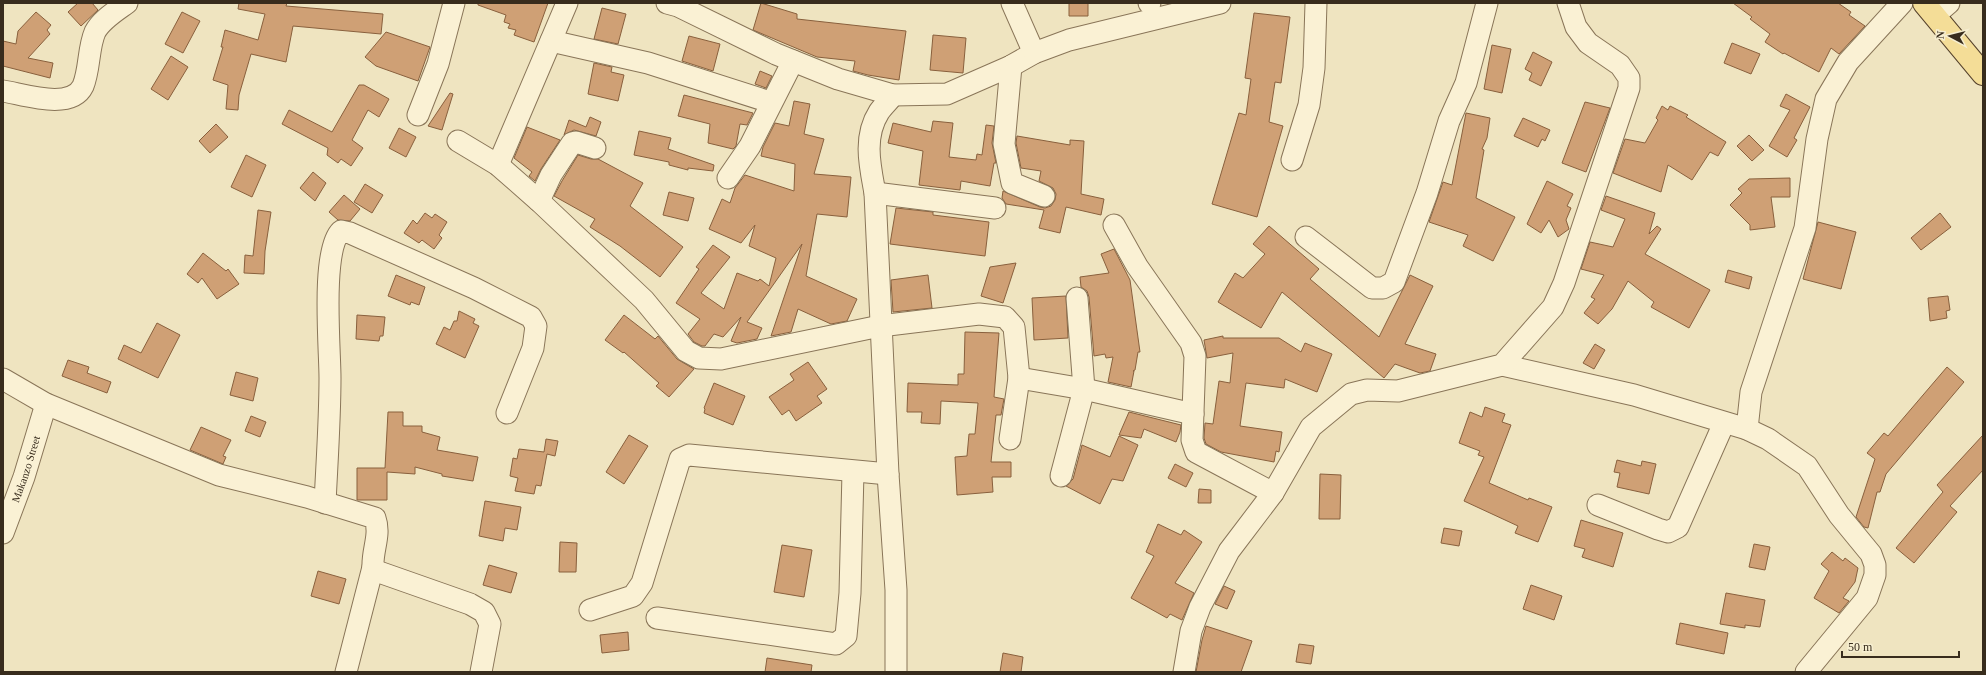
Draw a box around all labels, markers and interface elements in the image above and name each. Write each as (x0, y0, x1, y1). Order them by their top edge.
north arrow (1930, 16, 1970, 56)
text: N (1934, 30, 1947, 39)
street label: Makanzo Street (9, 434, 42, 504)
scale bar (1842, 633, 1959, 659)
text: 50 m (1848, 640, 1873, 654)

